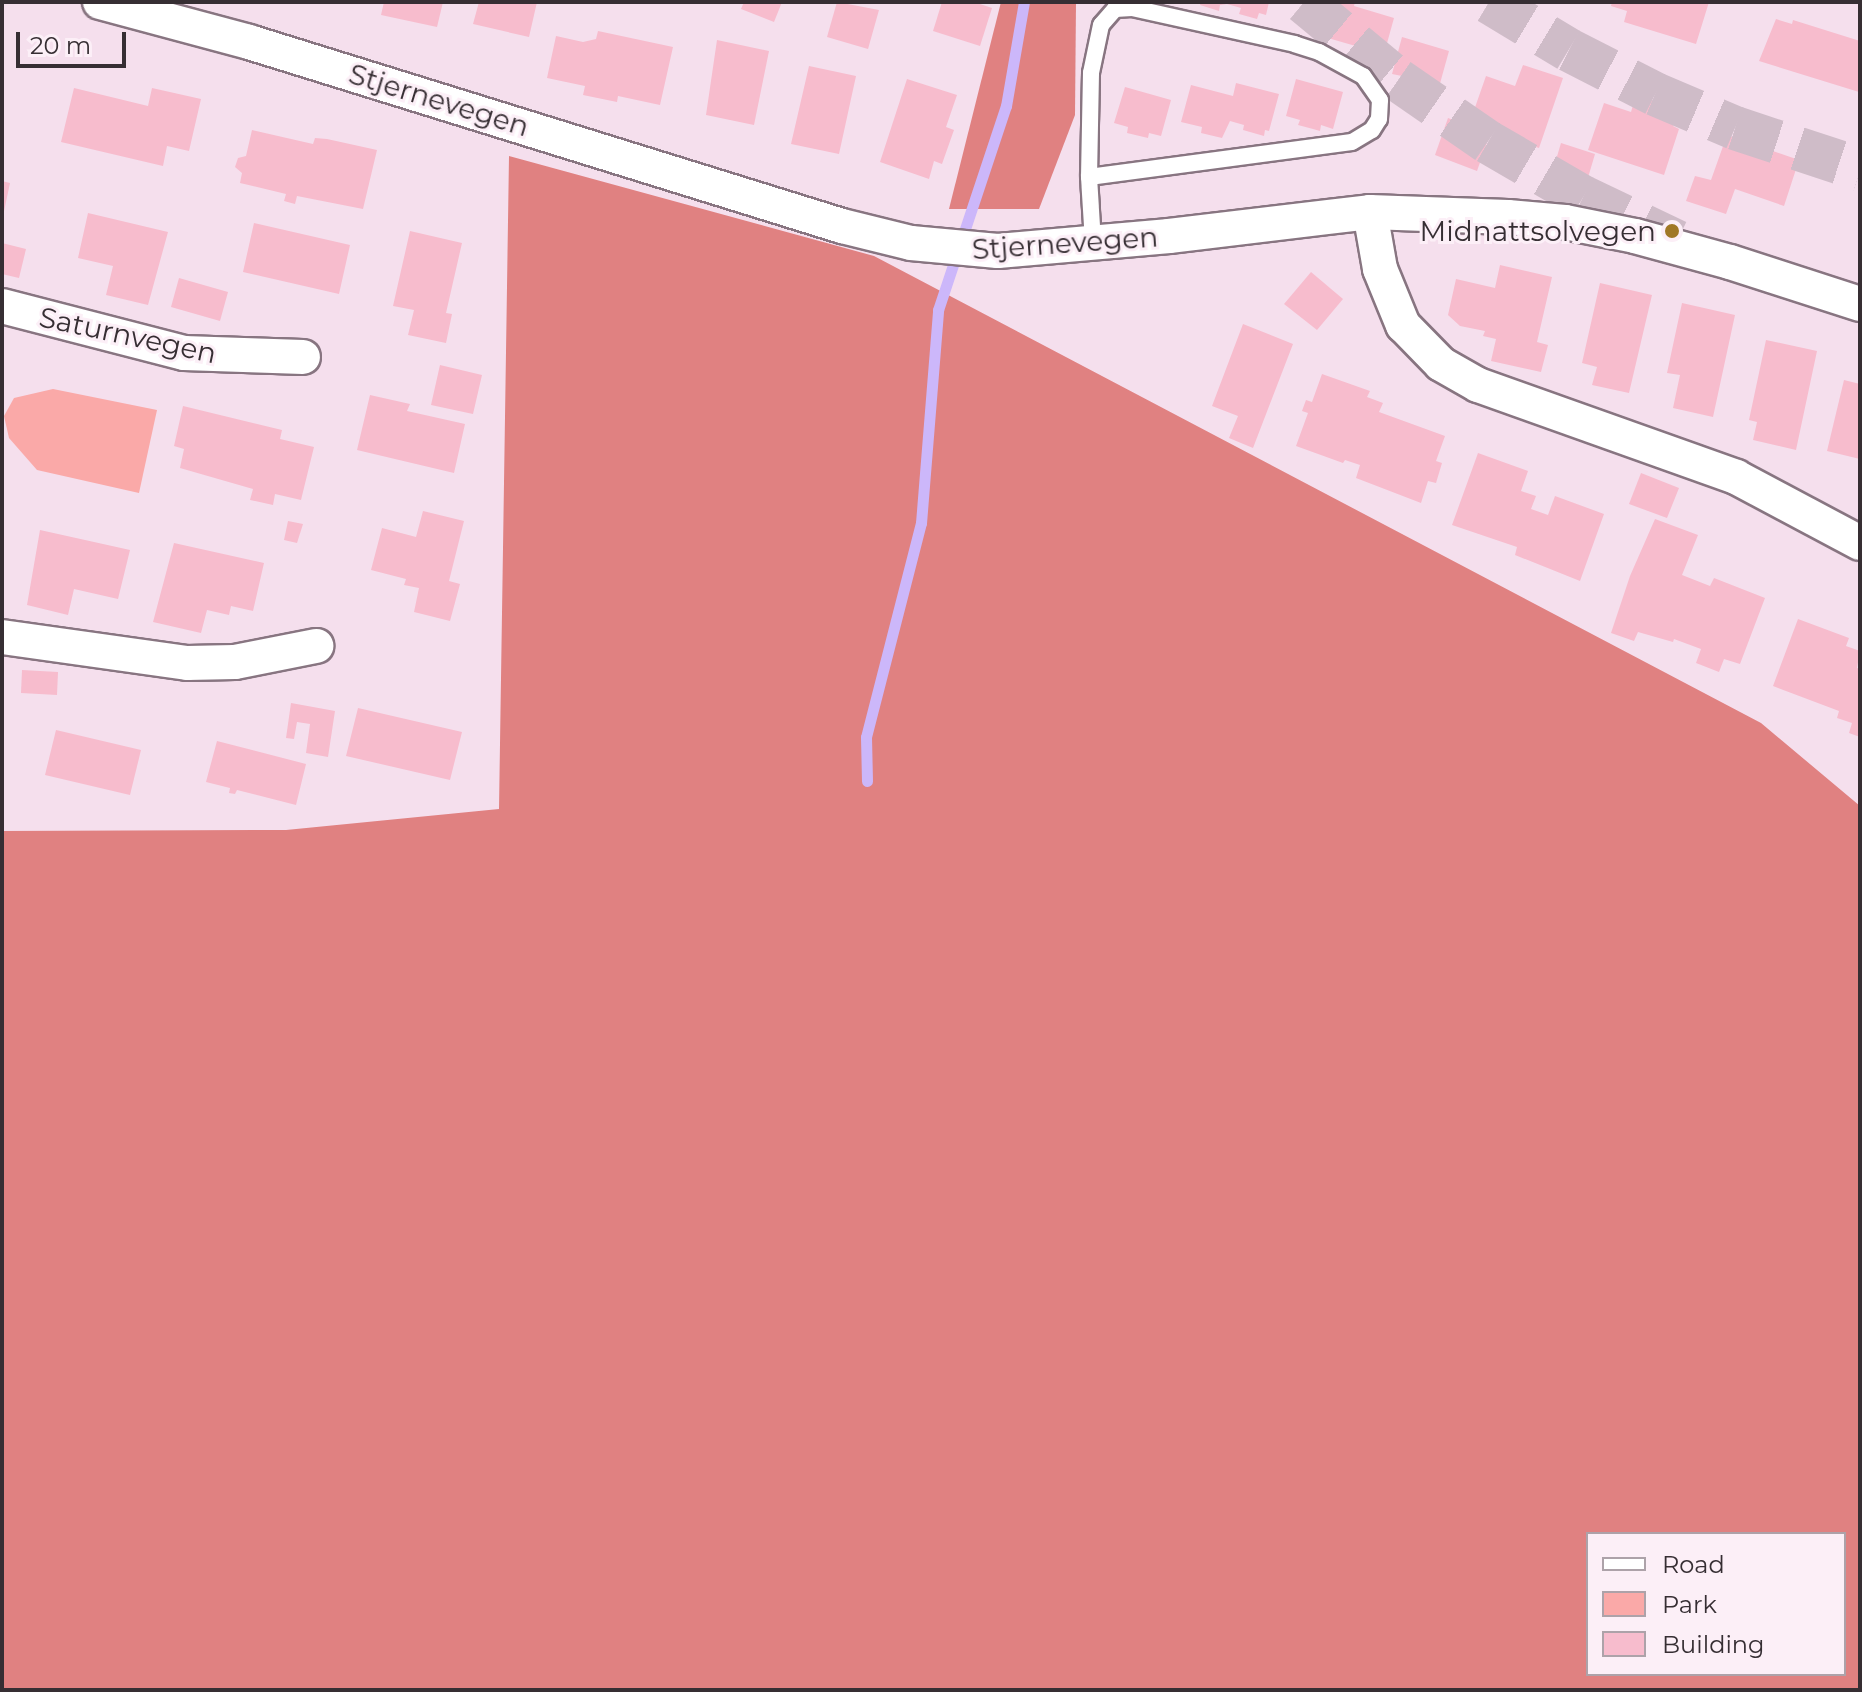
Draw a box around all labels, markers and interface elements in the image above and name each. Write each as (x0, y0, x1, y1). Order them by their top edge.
scale bar (20, 16, 130, 66)
text: 20 m (30, 31, 91, 60)
street label: Stjernevegen (345, 57, 533, 143)
place label: Midnattsolvegen (1420, 214, 1656, 248)
street label: Stjernevegen (971, 220, 1159, 266)
marker: Midnattsolvegen (1663, 222, 1681, 240)
street label: Saturnvegen (36, 300, 220, 370)
legend (1586, 1532, 1846, 1676)
text: Road (1662, 1550, 1725, 1579)
text: Park (1662, 1590, 1717, 1619)
text: Building (1662, 1630, 1765, 1659)

